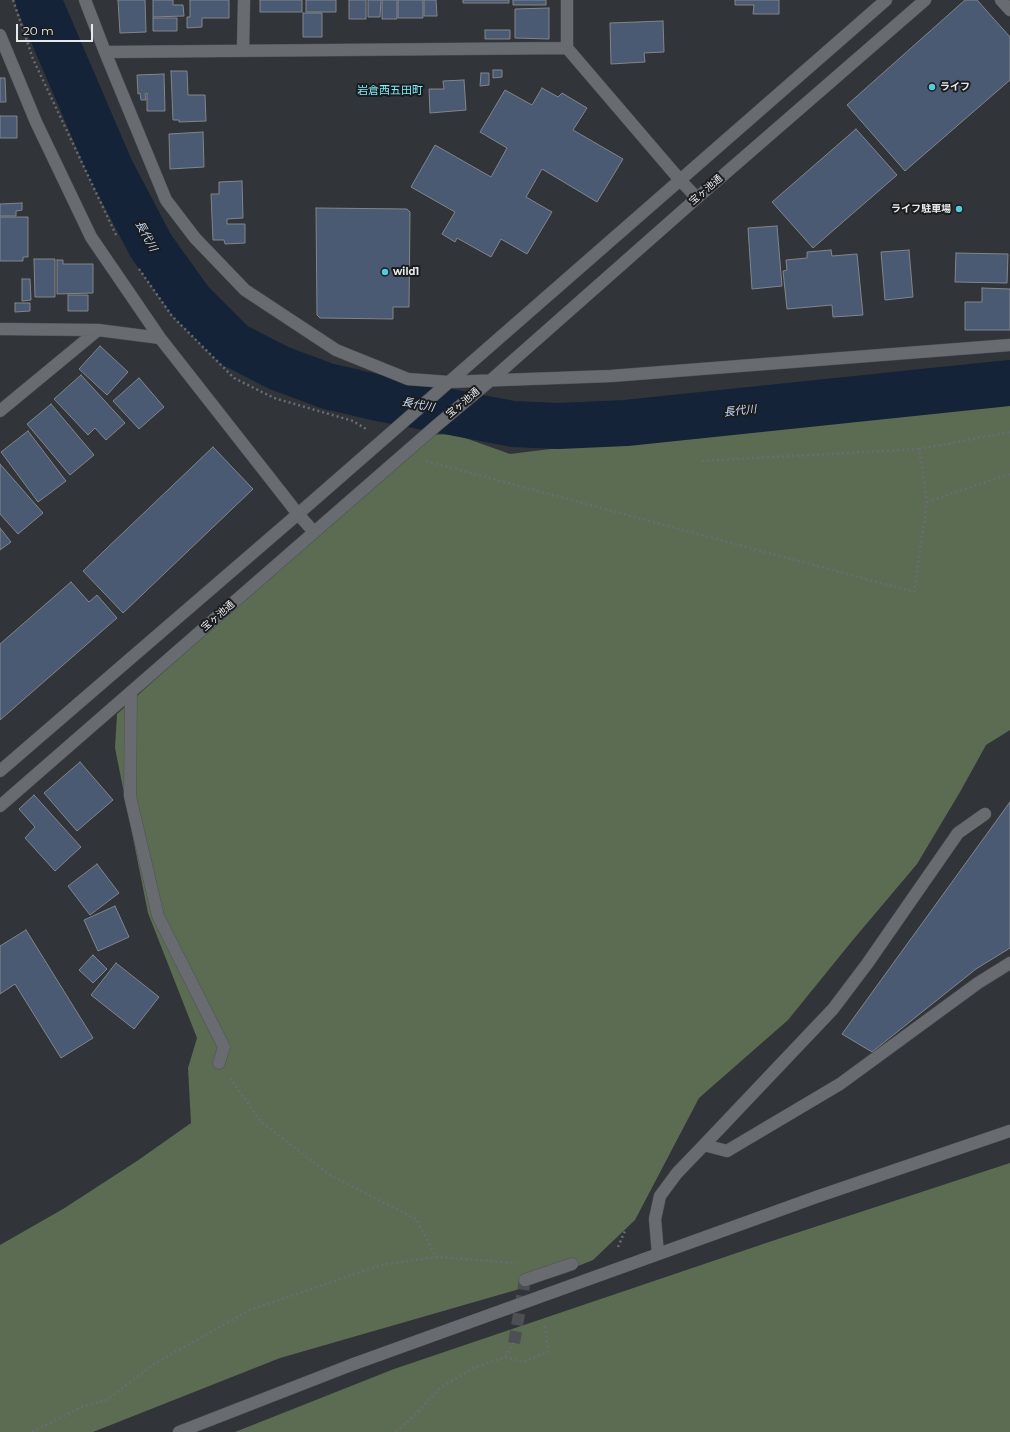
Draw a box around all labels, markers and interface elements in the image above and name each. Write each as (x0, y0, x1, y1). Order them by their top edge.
scale bar (18, 16, 95, 42)
text: 20 m (23, 23, 54, 38)
place label: ライフ (940, 81, 970, 93)
marker: ライフ (927, 82, 937, 92)
district label: 岩倉西五田町 (357, 84, 423, 98)
street label: 宝ヶ池通 (687, 172, 725, 208)
place label: ライフ駐車場 (891, 203, 951, 215)
marker: ライフ駐車場 (954, 204, 964, 214)
water label: 長代川 (132, 218, 160, 254)
place label: wild1 (393, 266, 419, 278)
marker: wild1 (380, 267, 390, 277)
street label: 宝ヶ池通 (444, 386, 482, 420)
water label: 長代川 (401, 395, 435, 415)
water label: 長代川 (723, 403, 757, 419)
street label: 宝ヶ池通 (199, 598, 237, 634)

